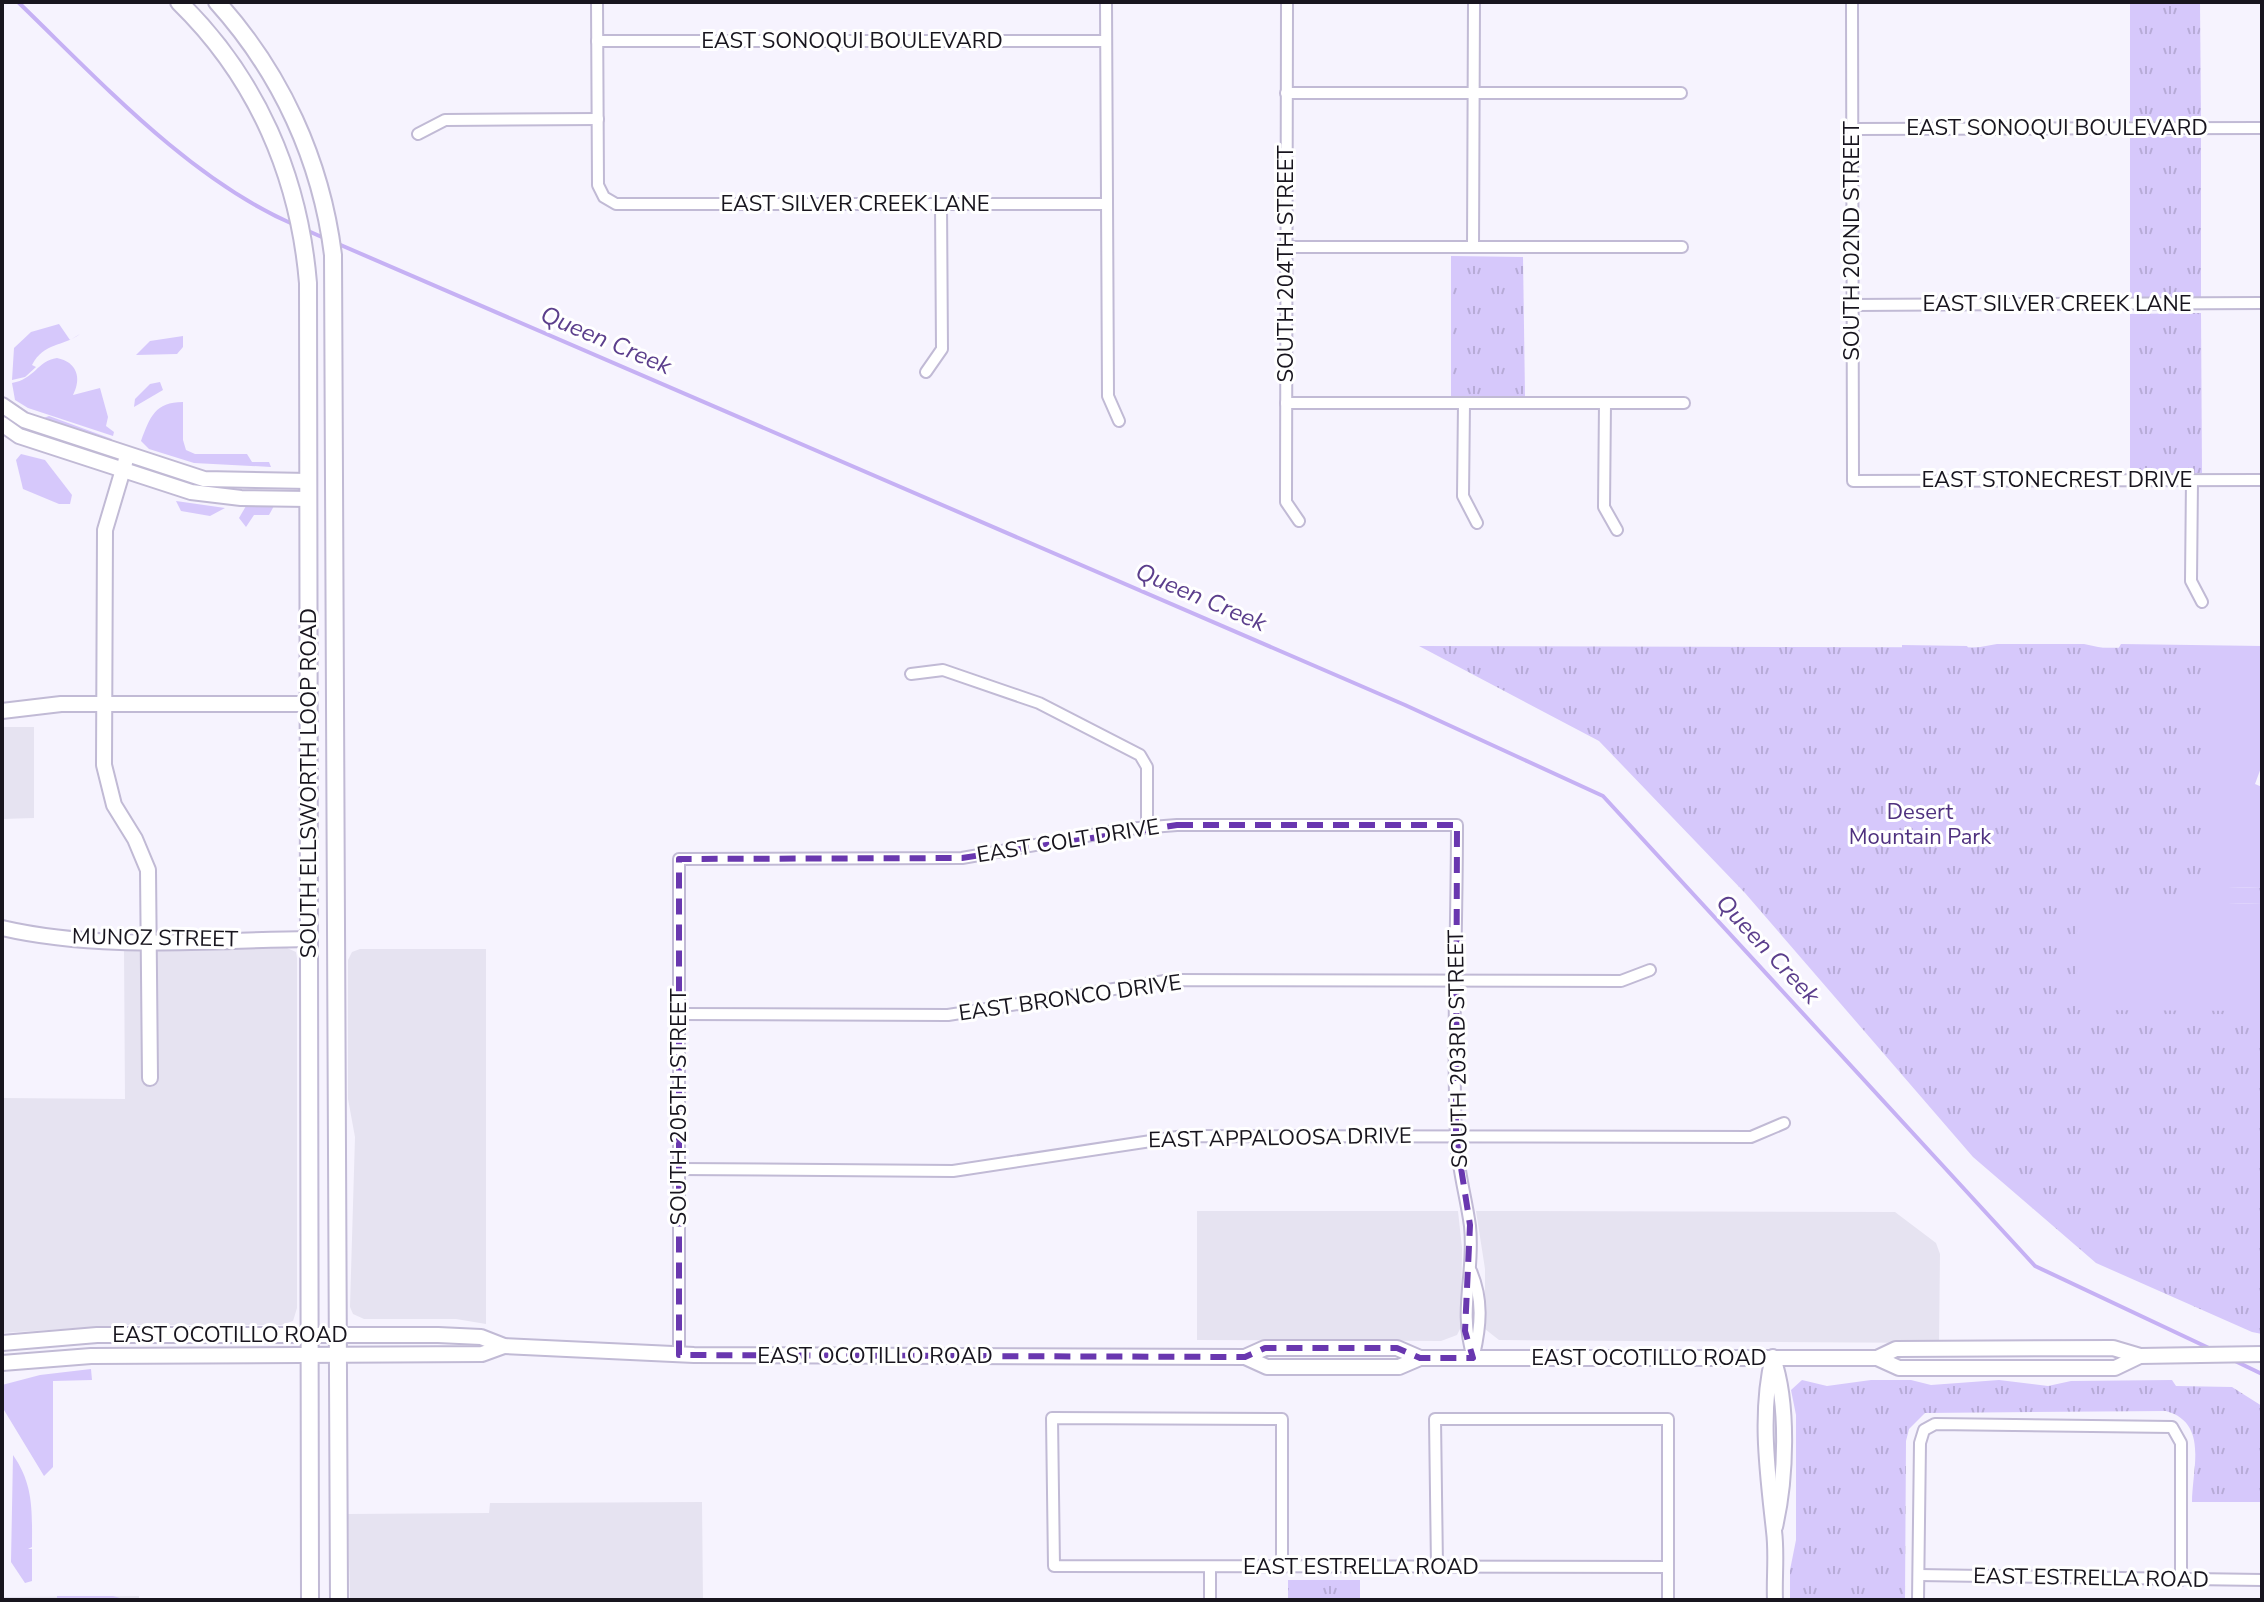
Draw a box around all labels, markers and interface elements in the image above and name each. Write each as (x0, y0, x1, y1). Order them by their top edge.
street label: EAST SONOQUI BOULEVARD (701, 26, 1003, 56)
street label: EAST SONOQUI BOULEVARD (1906, 113, 2208, 143)
street label: SOUTH 202ND STREET (1837, 120, 1867, 361)
street label: SOUTH 204TH STREET (1271, 145, 1301, 383)
street label: EAST SILVER CREEK LANE (720, 189, 990, 219)
street label: EAST SILVER CREEK LANE (1922, 289, 2192, 319)
water label: Queen Creek (536, 298, 677, 382)
street label: EAST STONECREST DRIVE (1922, 465, 2192, 495)
water label: Queen Creek (1131, 555, 1272, 639)
street label: SOUTH ELLSWORTH LOOP ROAD (294, 608, 324, 958)
park label: Desert Mountain Park (1849, 797, 1992, 852)
street label: EAST COLT DRIVE (975, 812, 1161, 870)
water label: Queen Creek (1709, 887, 1828, 1012)
street label: MUNOZ STREET (72, 922, 239, 954)
street label: SOUTH 203RD STREET (1441, 929, 1475, 1168)
street label: EAST BRONCO DRIVE (957, 968, 1183, 1028)
street label: SOUTH 205TH STREET (664, 988, 694, 1226)
street label: EAST APPALOOSA DRIVE (1148, 1121, 1412, 1155)
street label: EAST OCOTILLO ROAD (112, 1320, 348, 1350)
street label: EAST OCOTILLO ROAD (757, 1341, 993, 1371)
street label: EAST OCOTILLO ROAD (1531, 1343, 1767, 1373)
street label: EAST ESTRELLA ROAD (1243, 1552, 1479, 1582)
street label: EAST ESTRELLA ROAD (1973, 1561, 2209, 1595)

